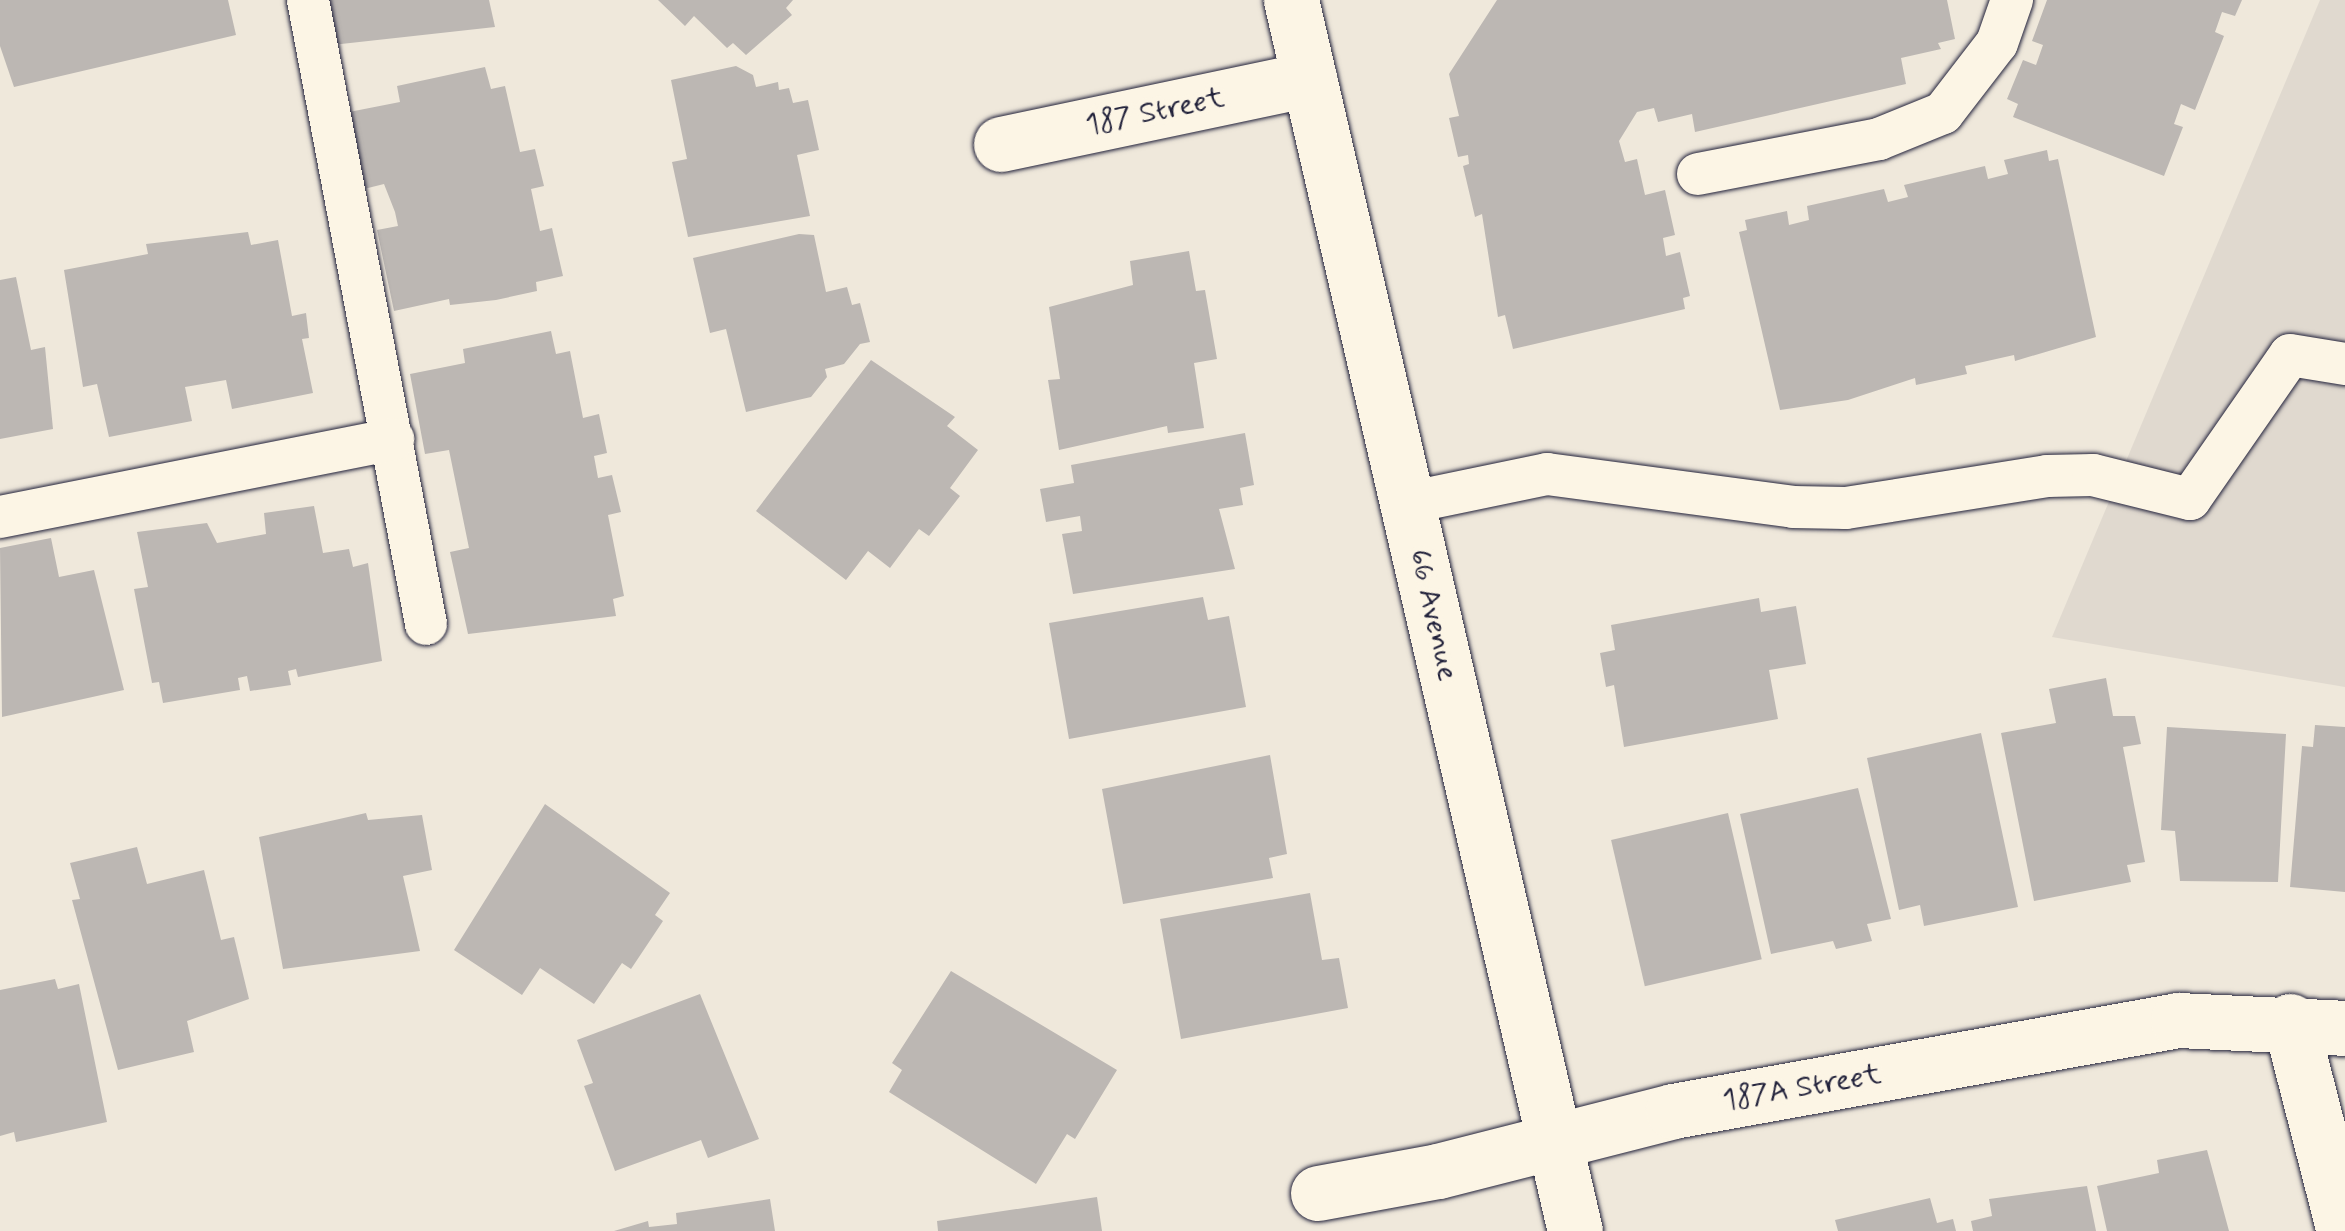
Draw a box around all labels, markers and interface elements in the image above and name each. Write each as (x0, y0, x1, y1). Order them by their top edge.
street label: 187 Street (1083, 80, 1227, 144)
street label: 66 Avenue (1400, 546, 1466, 684)
street label: 187A Street (1720, 1056, 1884, 1120)

